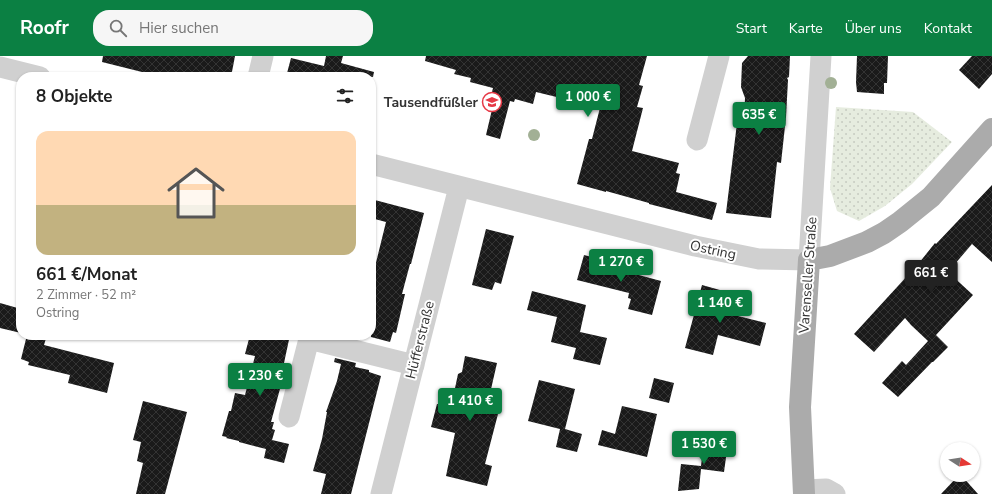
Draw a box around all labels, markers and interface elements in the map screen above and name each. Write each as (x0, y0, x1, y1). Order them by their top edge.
search box (93, 10, 373, 46)
text: Roofr (20, 15, 69, 41)
icon: search (107, 17, 129, 39)
text: Hier suchen (139, 18, 219, 38)
text: Start (736, 19, 767, 38)
text: Karte (789, 19, 823, 38)
text: Über uns (845, 19, 902, 38)
text: Kontakt (924, 19, 972, 38)
pin: 1 000 € (551, 84, 625, 118)
text: 8 Objekte (36, 85, 112, 108)
icon: filters (334, 85, 356, 107)
text: 1 000 € (565, 88, 611, 106)
school or university icon: Tausendfüßler (481, 91, 503, 113)
place label: Tausendfüßler (384, 93, 479, 112)
pin: 635 € (731, 102, 787, 136)
text: 635 € (742, 106, 776, 124)
icon: home (160, 157, 232, 229)
street label: Varenseller Straße (794, 216, 822, 335)
street label: Ostring (688, 236, 738, 264)
pin: 1 270 € (584, 249, 658, 283)
text: 1 270 € (598, 253, 644, 271)
pin: 661 € (903, 260, 959, 294)
text: 661 €/Monat (36, 263, 137, 286)
text: 661 € (914, 264, 948, 282)
text: 2 Zimmer · 52 m² (36, 286, 136, 304)
pin: 1 140 € (683, 290, 757, 324)
text: 1 140 € (697, 294, 743, 312)
street label: Hüfferstraße (401, 299, 439, 381)
text: Ostring (36, 304, 79, 322)
pin: 1 230 € (223, 363, 297, 397)
text: 1 230 € (237, 367, 283, 385)
pin: 1 410 € (433, 388, 507, 422)
text: 1 410 € (447, 392, 493, 410)
pin: 1 530 € (667, 431, 741, 465)
text: 1 530 € (681, 435, 727, 453)
north arrow (940, 442, 980, 482)
map controls (940, 442, 980, 482)

